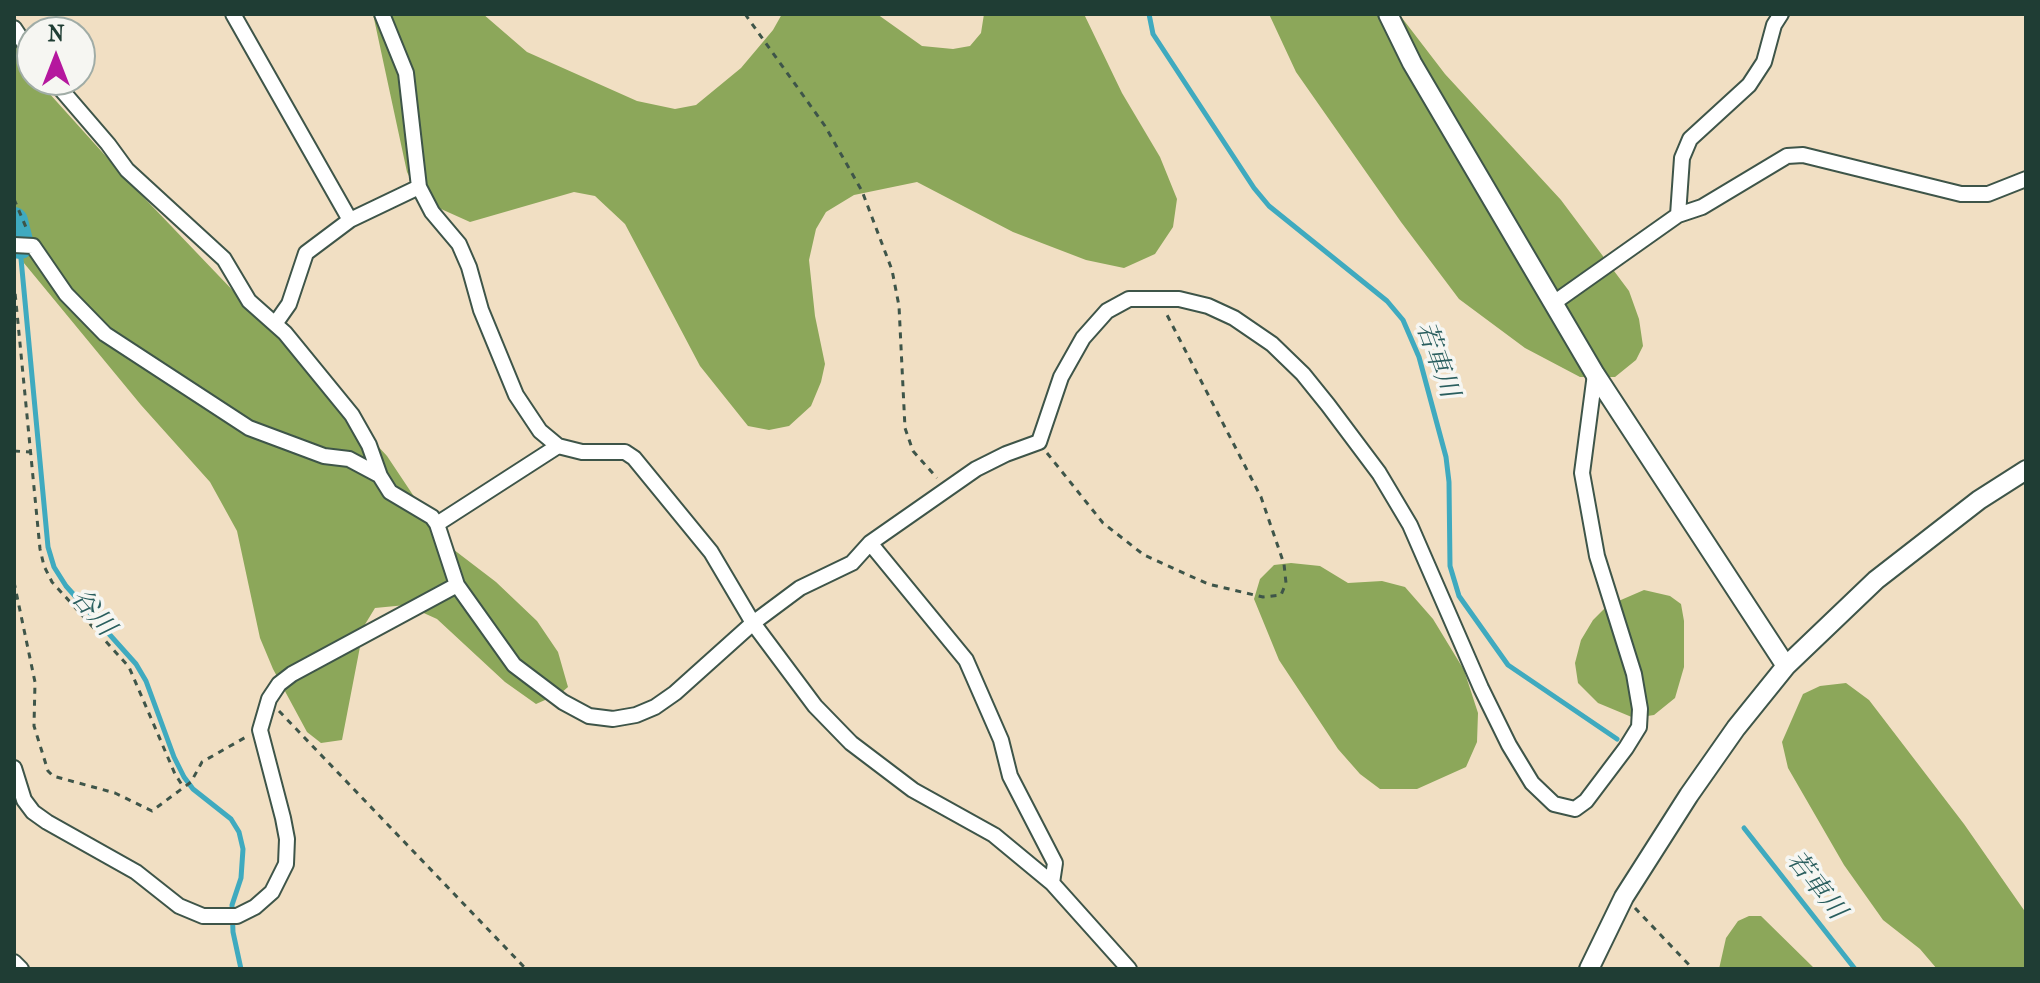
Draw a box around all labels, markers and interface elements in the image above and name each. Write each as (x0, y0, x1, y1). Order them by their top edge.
north arrow (16, 16, 96, 96)
text: N (48, 21, 64, 47)
water label: 若車川 (1408, 318, 1464, 402)
water label: 谷川 (63, 583, 121, 643)
water label: 若車川 (1779, 846, 1851, 926)

